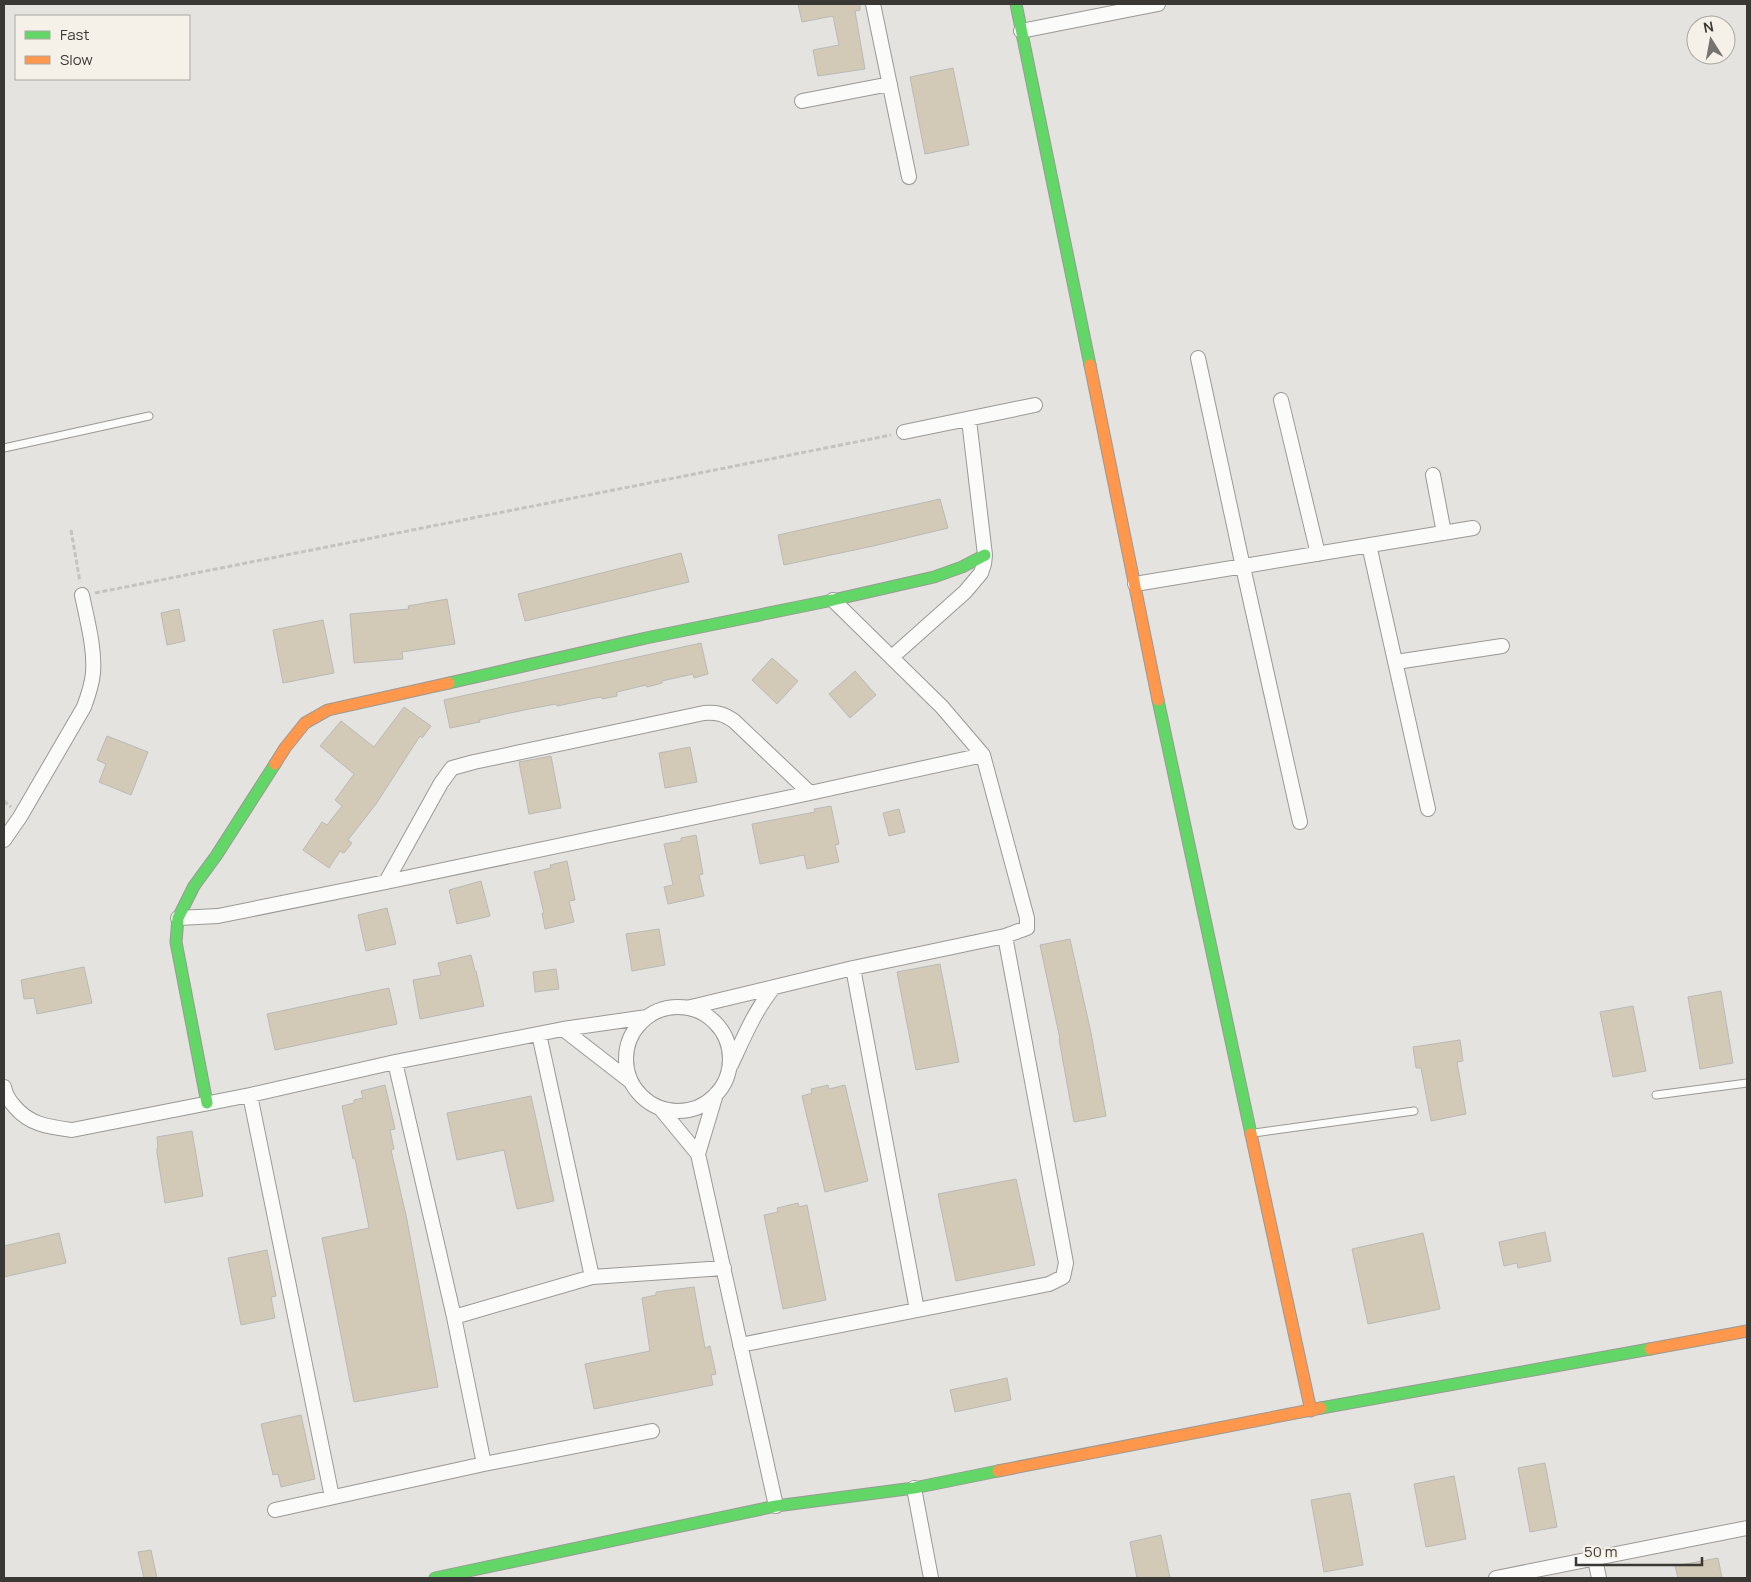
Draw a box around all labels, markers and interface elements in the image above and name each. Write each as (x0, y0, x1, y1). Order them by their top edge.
legend (15, 15, 190, 80)
north arrow (1686, 15, 1736, 65)
text: N (1702, 16, 1715, 37)
text: Fast (60, 24, 89, 45)
text: Slow (60, 49, 93, 70)
scale bar (1576, 1534, 1702, 1566)
text: 50 m (1584, 1541, 1618, 1562)

